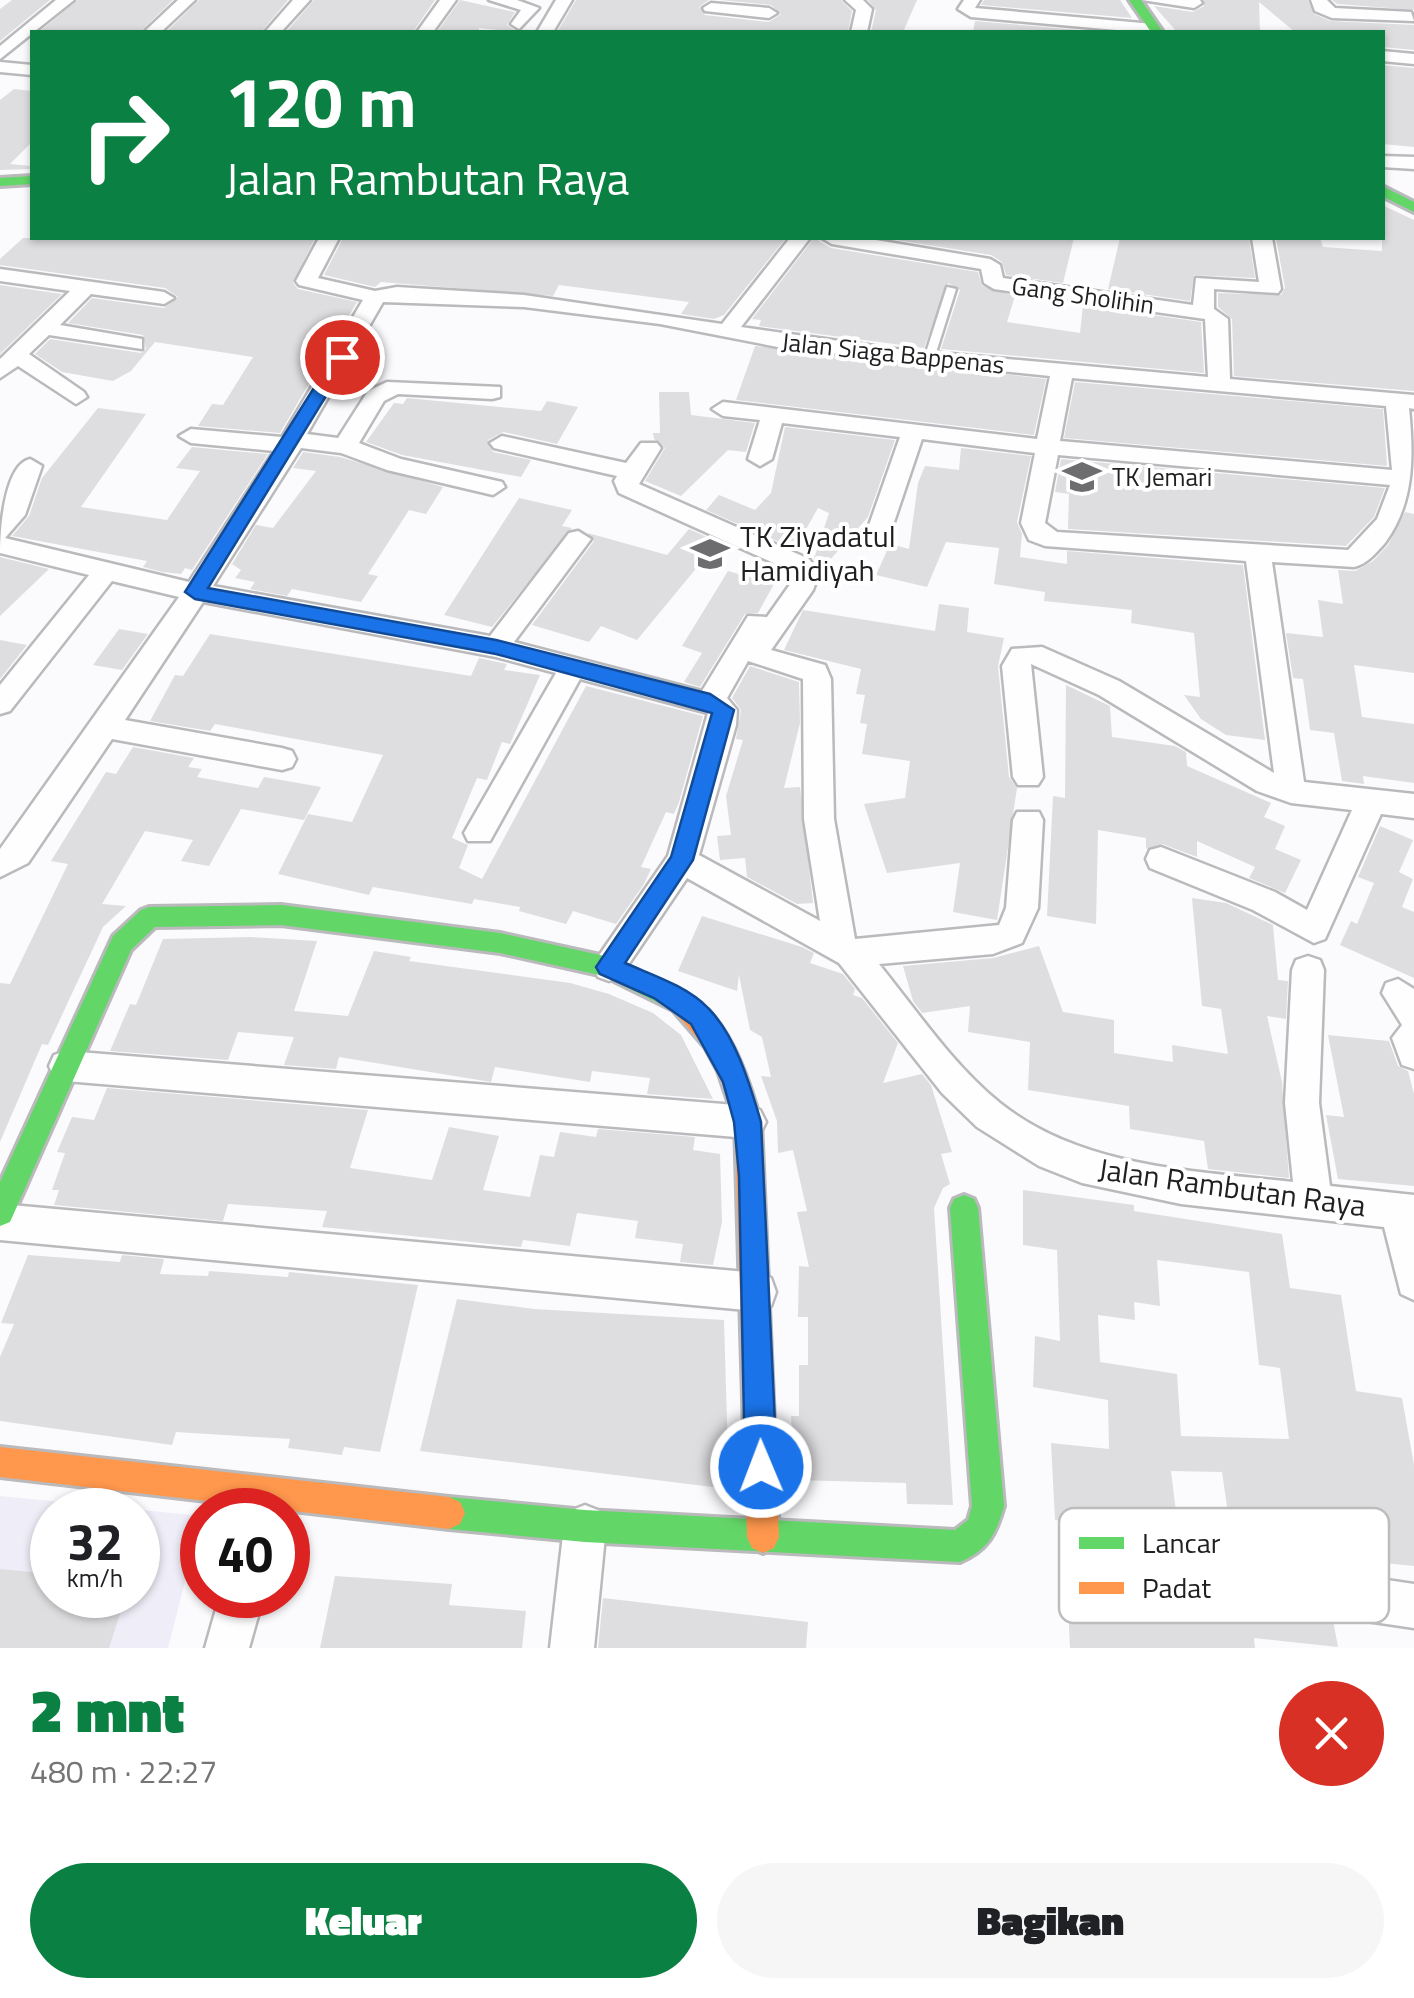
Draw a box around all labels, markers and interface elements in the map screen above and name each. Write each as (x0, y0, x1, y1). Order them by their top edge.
text: 120 m (225, 48, 417, 154)
icon: right (60, 70, 190, 200)
text: Jalan Rambutan Raya (225, 144, 629, 212)
street label: Gang Sholihin (1009, 266, 1157, 324)
pin (300, 315, 385, 400)
street label: Jalan Siaga Bappenas (780, 322, 1006, 384)
icon: arrive (315, 330, 370, 385)
school or university icon: TK Jemari (1061, 456, 1103, 498)
place label: TK Jemari (1112, 458, 1212, 496)
place label: TK Ziyadatul Hamidiyah (740, 513, 896, 593)
school or university icon: TK Ziyadatul Hamidiyah (689, 533, 731, 575)
street label: Jalan Rambutan Raya (1095, 1145, 1369, 1229)
position arrow (709, 1415, 813, 1519)
speed limit sign: 40 (180, 1488, 310, 1618)
text: 32 (67, 1503, 123, 1579)
legend (1059, 1508, 1389, 1623)
text: Lancar (1142, 1521, 1221, 1564)
text: km/h (67, 1559, 123, 1597)
text: Padat (1142, 1566, 1211, 1609)
text: 2 mnt (30, 1664, 185, 1755)
button: close (1279, 1681, 1384, 1786)
text: 480 m · 22:27 (30, 1747, 217, 1795)
button: Keluar (30, 1863, 697, 1978)
button: Bagikan (717, 1863, 1384, 1978)

